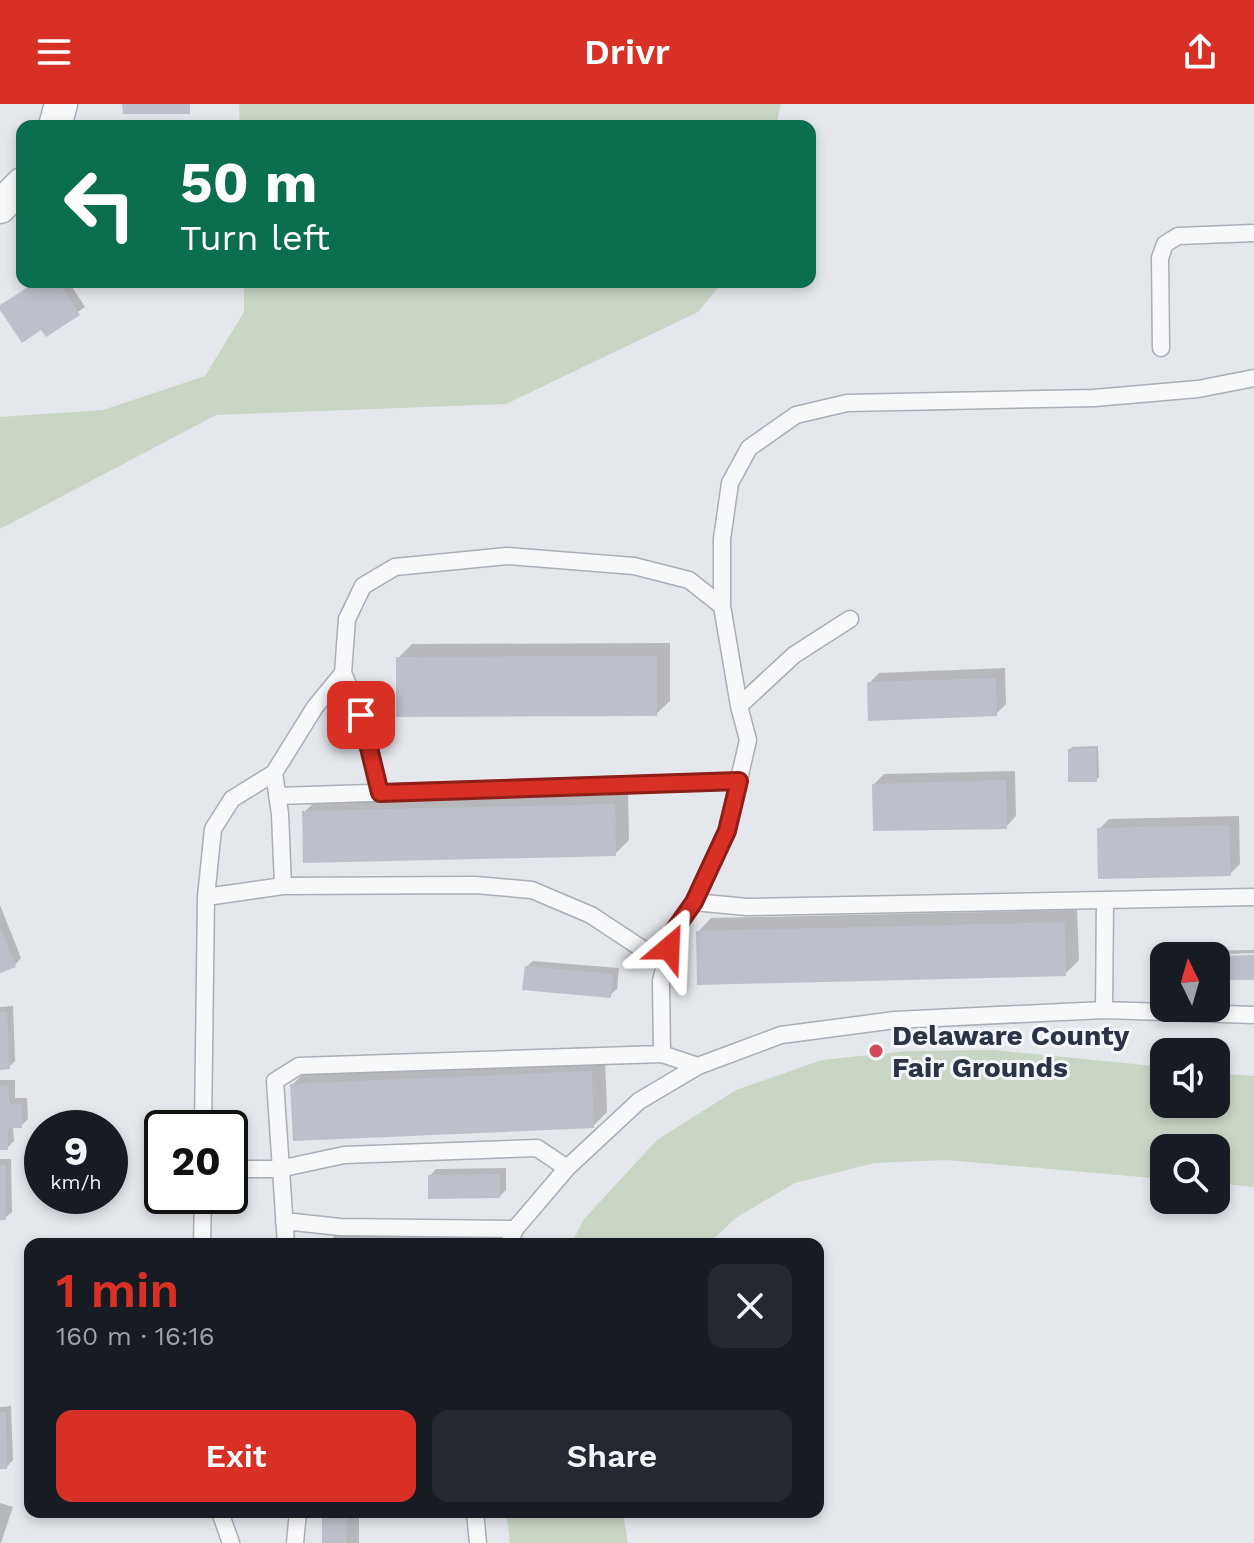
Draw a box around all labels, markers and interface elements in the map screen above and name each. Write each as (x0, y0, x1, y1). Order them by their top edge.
icon: menu (32, 30, 76, 74)
icon: share (1178, 30, 1222, 74)
text: Drivr (584, 31, 670, 73)
text: 50 m (180, 150, 317, 216)
icon: left (48, 152, 152, 256)
text: Turn left (180, 217, 330, 259)
pin (327, 681, 395, 749)
icon: arrive (339, 693, 383, 737)
position arrow (627, 906, 711, 990)
north arrow (1150, 942, 1230, 1022)
map controls (1150, 942, 1230, 1214)
place label: Delaware County Fair Grounds (892, 1019, 1129, 1084)
button: sound (1150, 1038, 1230, 1118)
marker: Delaware County Fair Grounds (867, 1042, 885, 1060)
speed limit sign: 20 (144, 1110, 248, 1214)
text: 9 (64, 1128, 88, 1175)
button: search (1150, 1134, 1230, 1214)
text: km/h (50, 1170, 102, 1194)
text: 1 min (56, 1262, 179, 1319)
button: close (708, 1264, 792, 1348)
text: 160 m · 16:16 (56, 1321, 214, 1351)
button: Exit (56, 1410, 416, 1502)
button: Share (432, 1410, 792, 1502)

